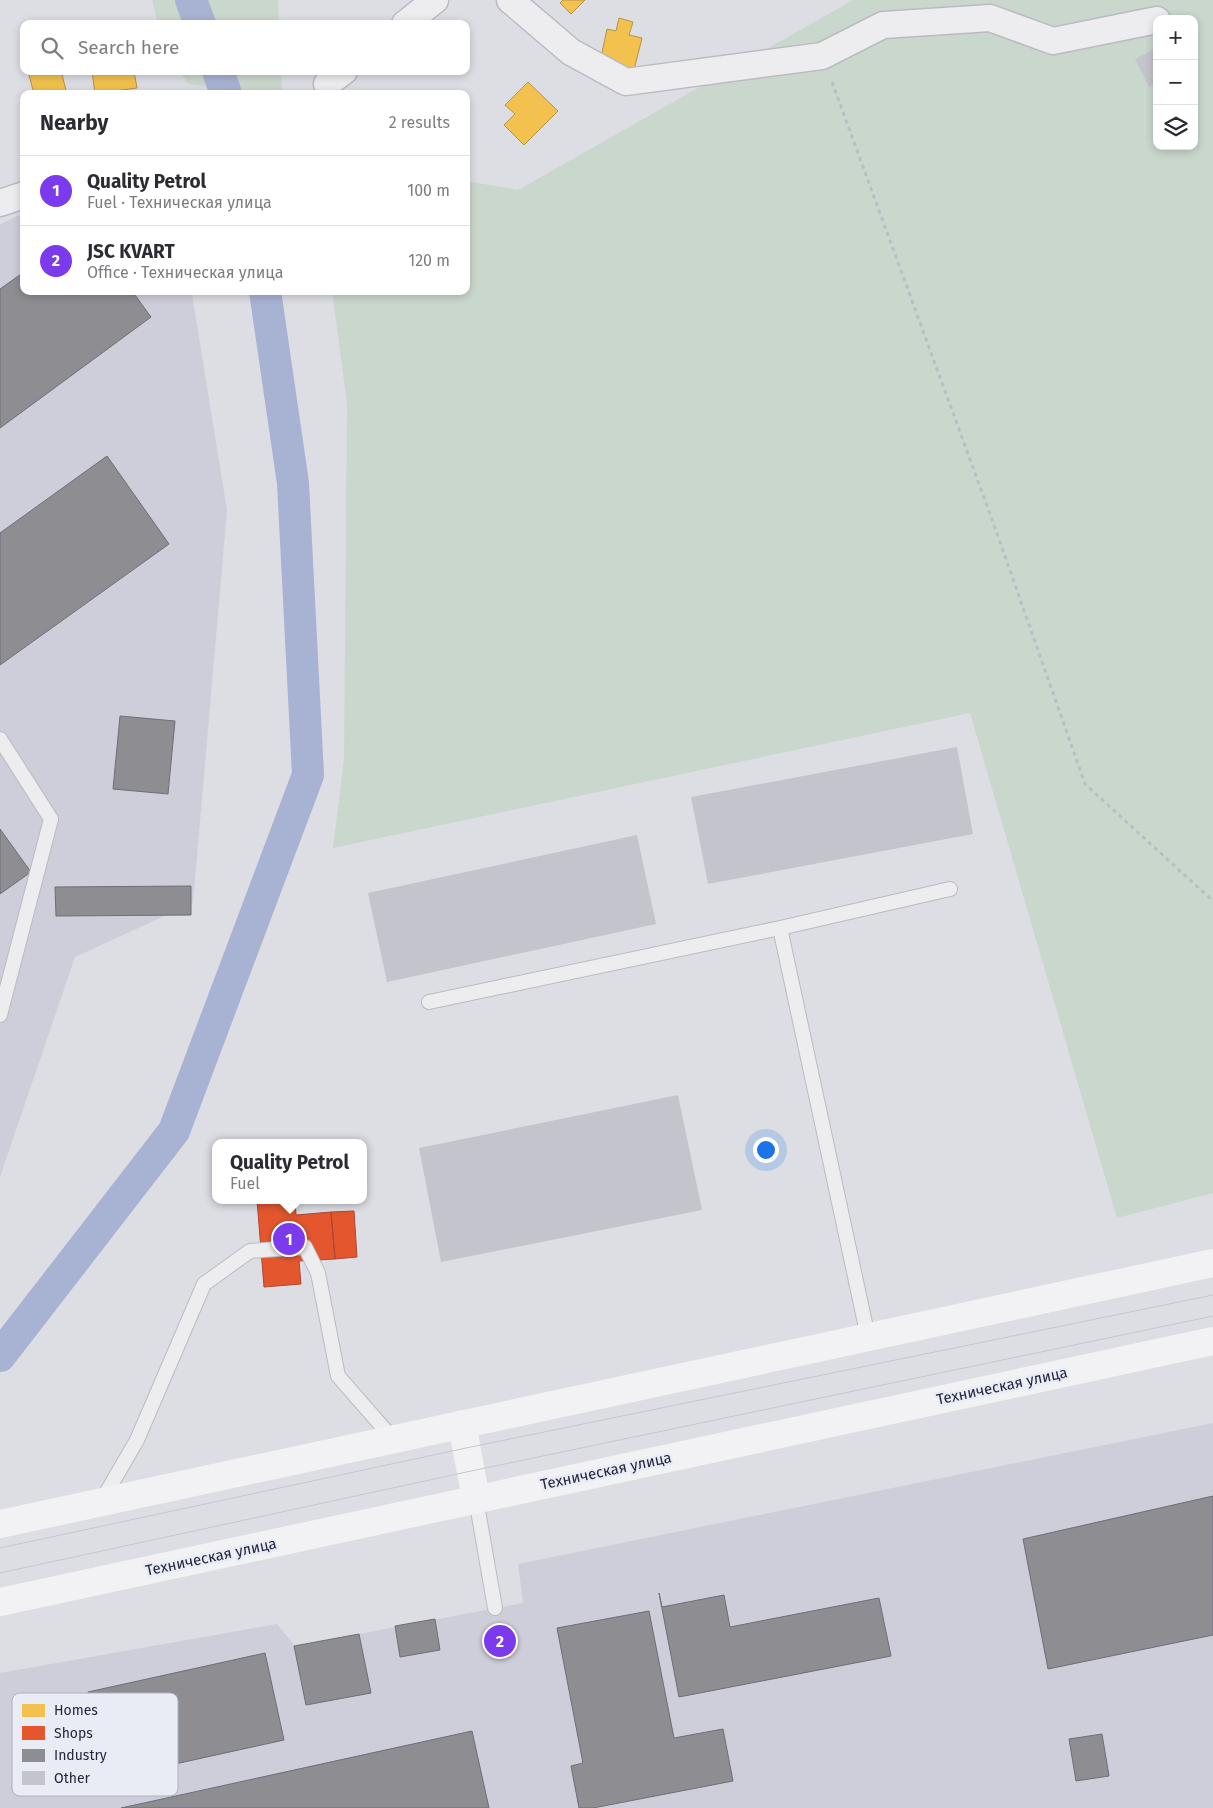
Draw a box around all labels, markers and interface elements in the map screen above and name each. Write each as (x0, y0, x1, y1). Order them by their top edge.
map controls (1153, 15, 1198, 150)
button: + (1153, 15, 1198, 60)
search box (20, 20, 470, 75)
icon: search (38, 34, 66, 62)
text: Search here (78, 36, 179, 59)
button: − (1153, 60, 1198, 105)
button: layers (1153, 105, 1198, 150)
text: Nearby (40, 110, 108, 136)
text: 2 results (389, 113, 450, 132)
text: Quality Petrol (87, 170, 206, 193)
text: 1 (52, 181, 60, 200)
text: 100 m (407, 181, 450, 200)
text: Fuel · Техническая улица (87, 193, 272, 212)
text: JSC KVART (87, 240, 175, 263)
text: 2 (52, 251, 60, 270)
text: 120 m (408, 251, 450, 270)
text: Office · Техническая улица (87, 263, 283, 282)
your location (753, 1137, 779, 1163)
popup (212, 1139, 367, 1204)
text: Quality Petrol (230, 1151, 349, 1174)
text: Fuel (230, 1174, 260, 1193)
pin: 1 (273, 1220, 305, 1258)
street label: Техническая улица (935, 1363, 1069, 1409)
street label: Техническая улица (539, 1448, 673, 1494)
street label: Техническая улица (144, 1534, 278, 1580)
pin: 2 (484, 1622, 516, 1660)
legend (12, 1693, 178, 1796)
text: Homes (54, 1702, 98, 1719)
text: Shops (54, 1725, 93, 1742)
text: Industry (54, 1747, 107, 1764)
text: Other (54, 1770, 91, 1787)

